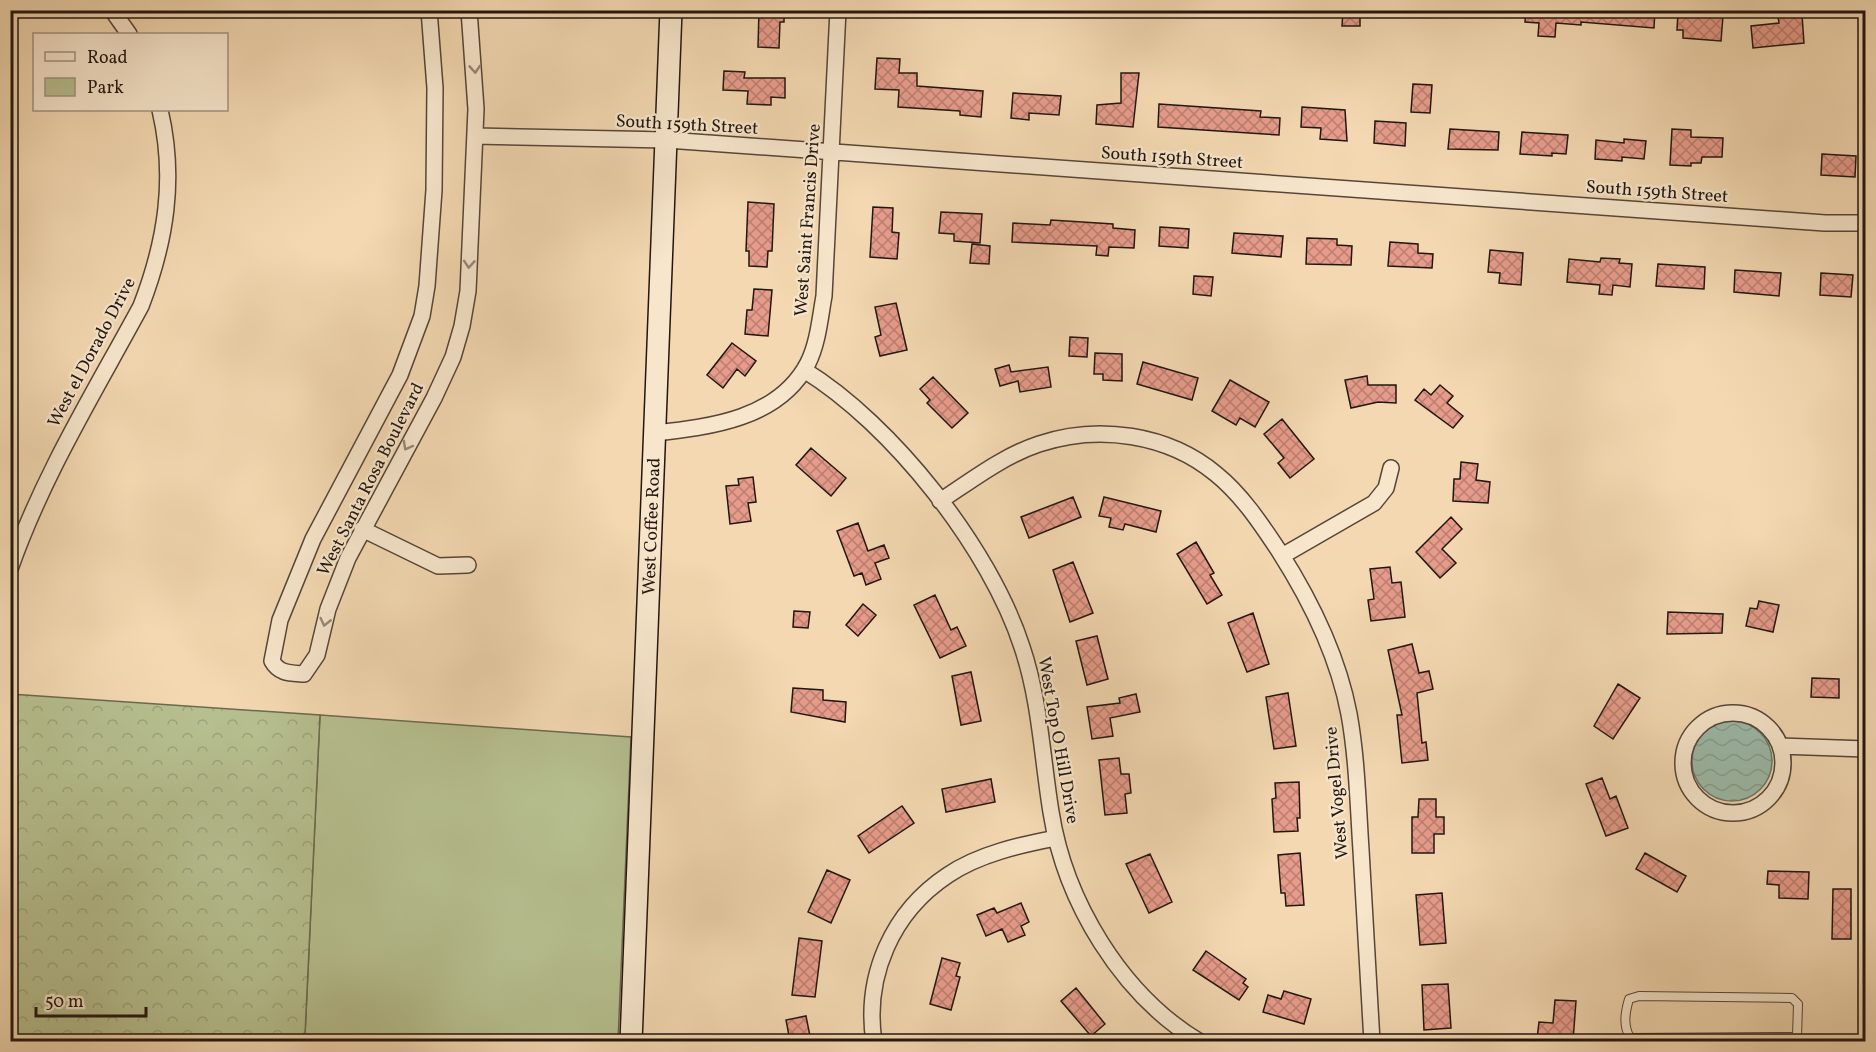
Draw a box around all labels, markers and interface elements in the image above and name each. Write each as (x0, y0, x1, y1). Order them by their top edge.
legend (33, 33, 228, 111)
text: Road (87, 46, 128, 71)
one-way arrow (468, 64, 481, 73)
text: Park (87, 76, 124, 101)
street label: South 159th Street (615, 109, 759, 142)
street label: West Saint Francis Drive (789, 123, 828, 317)
street label: South 159th Street (1100, 141, 1244, 176)
street label: South 159th Street (1585, 175, 1729, 210)
one-way arrow (463, 259, 476, 268)
street label: West el Dorado Drive (42, 273, 143, 432)
street label: West Santa Rosa Boulevard (312, 379, 431, 581)
one-way arrow (403, 439, 415, 450)
street label: West Coffee Road (637, 457, 668, 596)
one-way arrow (320, 617, 333, 627)
street label: West Top O Hill Drive (1031, 655, 1085, 826)
street label: West Vogel Drive (1319, 725, 1356, 860)
scale bar (36, 980, 146, 1018)
text: 50 m (45, 990, 84, 1015)

